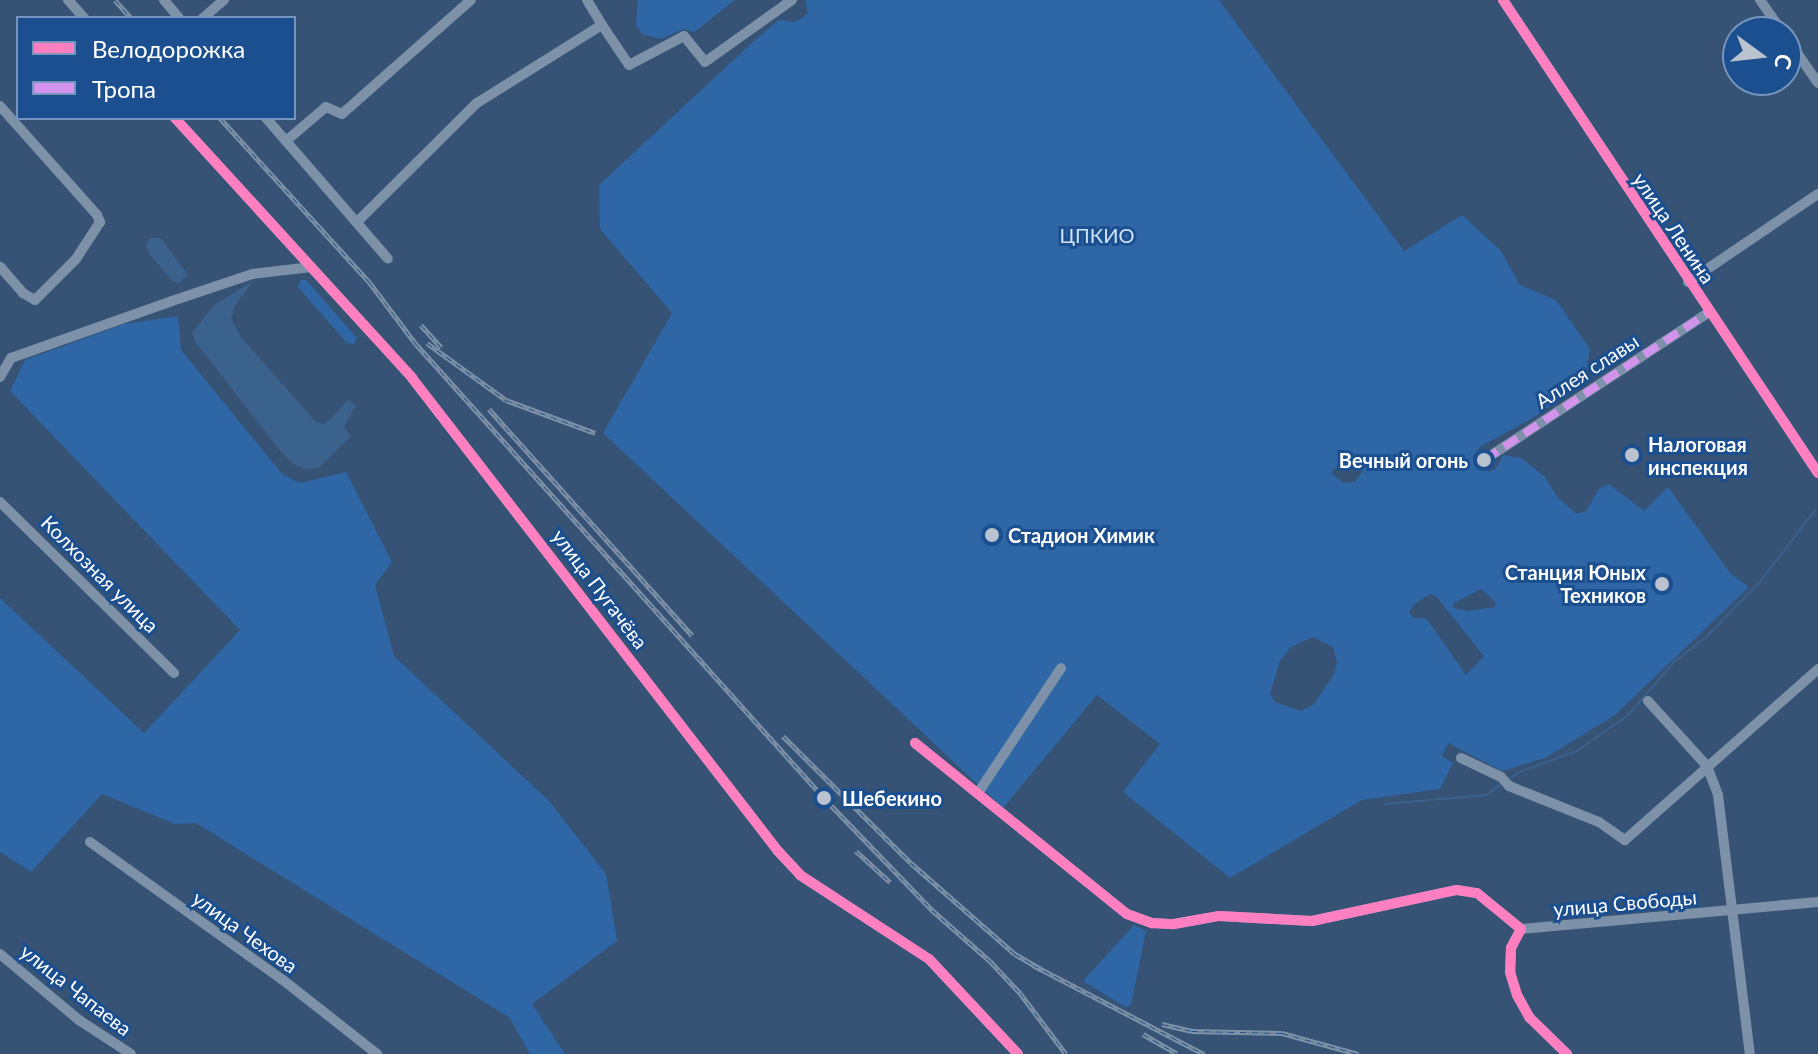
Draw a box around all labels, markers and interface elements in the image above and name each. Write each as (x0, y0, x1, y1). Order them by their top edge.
legend (16, 16, 296, 120)
north arrow (1722, 16, 1802, 96)
text: Велодорожка (92, 34, 245, 63)
text: С (1769, 51, 1799, 72)
text: Тропа (92, 74, 156, 103)
street label: улица Ленина (1628, 168, 1720, 288)
park label: ЦПКИО (1060, 223, 1134, 247)
street label: Аллея славы (1531, 329, 1643, 413)
place label: Налоговая инспекция (1648, 432, 1748, 479)
marker: Налоговая инспекция (1623, 446, 1641, 464)
place label: Вечный огонь (1339, 448, 1468, 472)
marker: Вечный огонь (1475, 451, 1493, 469)
street label: Колхозная улица (36, 510, 164, 638)
place label: Стадион Химик (1008, 523, 1155, 547)
street label: улица Пугачёва (547, 525, 653, 653)
marker: Стадион Химик (983, 526, 1001, 544)
place label: Станция Юных Техников (1505, 560, 1646, 607)
marker: Станция Юных Техников (1653, 575, 1671, 593)
place label: Шебекино (842, 786, 942, 810)
marker: Шебекино (813, 787, 835, 809)
street label: улица Свободы (1552, 885, 1698, 921)
street label: улица Чехова (188, 886, 302, 978)
street label: улица Чапаева (16, 939, 136, 1041)

